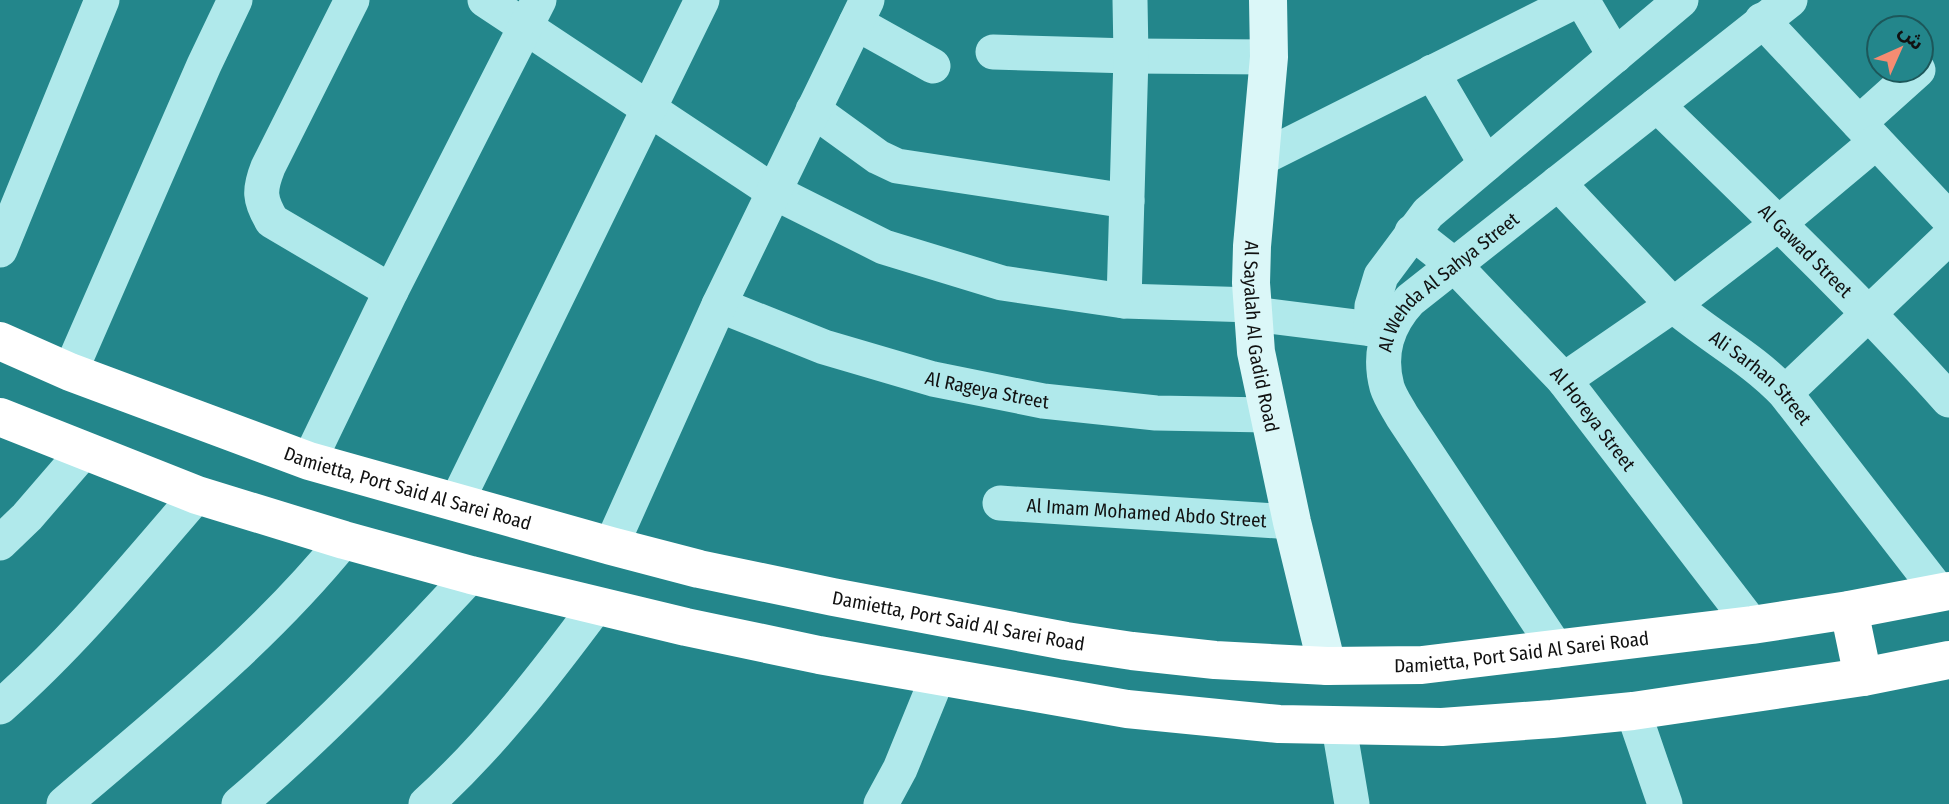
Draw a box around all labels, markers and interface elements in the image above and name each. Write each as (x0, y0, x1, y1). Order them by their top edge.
north arrow (1865, 14, 1935, 84)
text: ش (1894, 20, 1929, 55)
street label: Al Gawad Street (1754, 199, 1858, 302)
street label: Al Wehda Al Sahya Street (1373, 207, 1524, 354)
street label: Al Sayalah Al Gadid Road (1239, 240, 1284, 434)
street label: Ali Sarhan Street (1706, 325, 1817, 430)
street label: Al Horeya Street (1546, 362, 1641, 476)
street label: Al Rageya Street (923, 366, 1051, 413)
street label: Damietta, Port Said Al Sarei Road (281, 441, 534, 535)
street label: Al Imam Mohamed Abdo Street (1026, 493, 1268, 532)
street label: Damietta, Port Said Al Sarei Road (831, 586, 1086, 655)
street label: Damietta, Port Said Al Sarei Road (1394, 626, 1650, 677)

